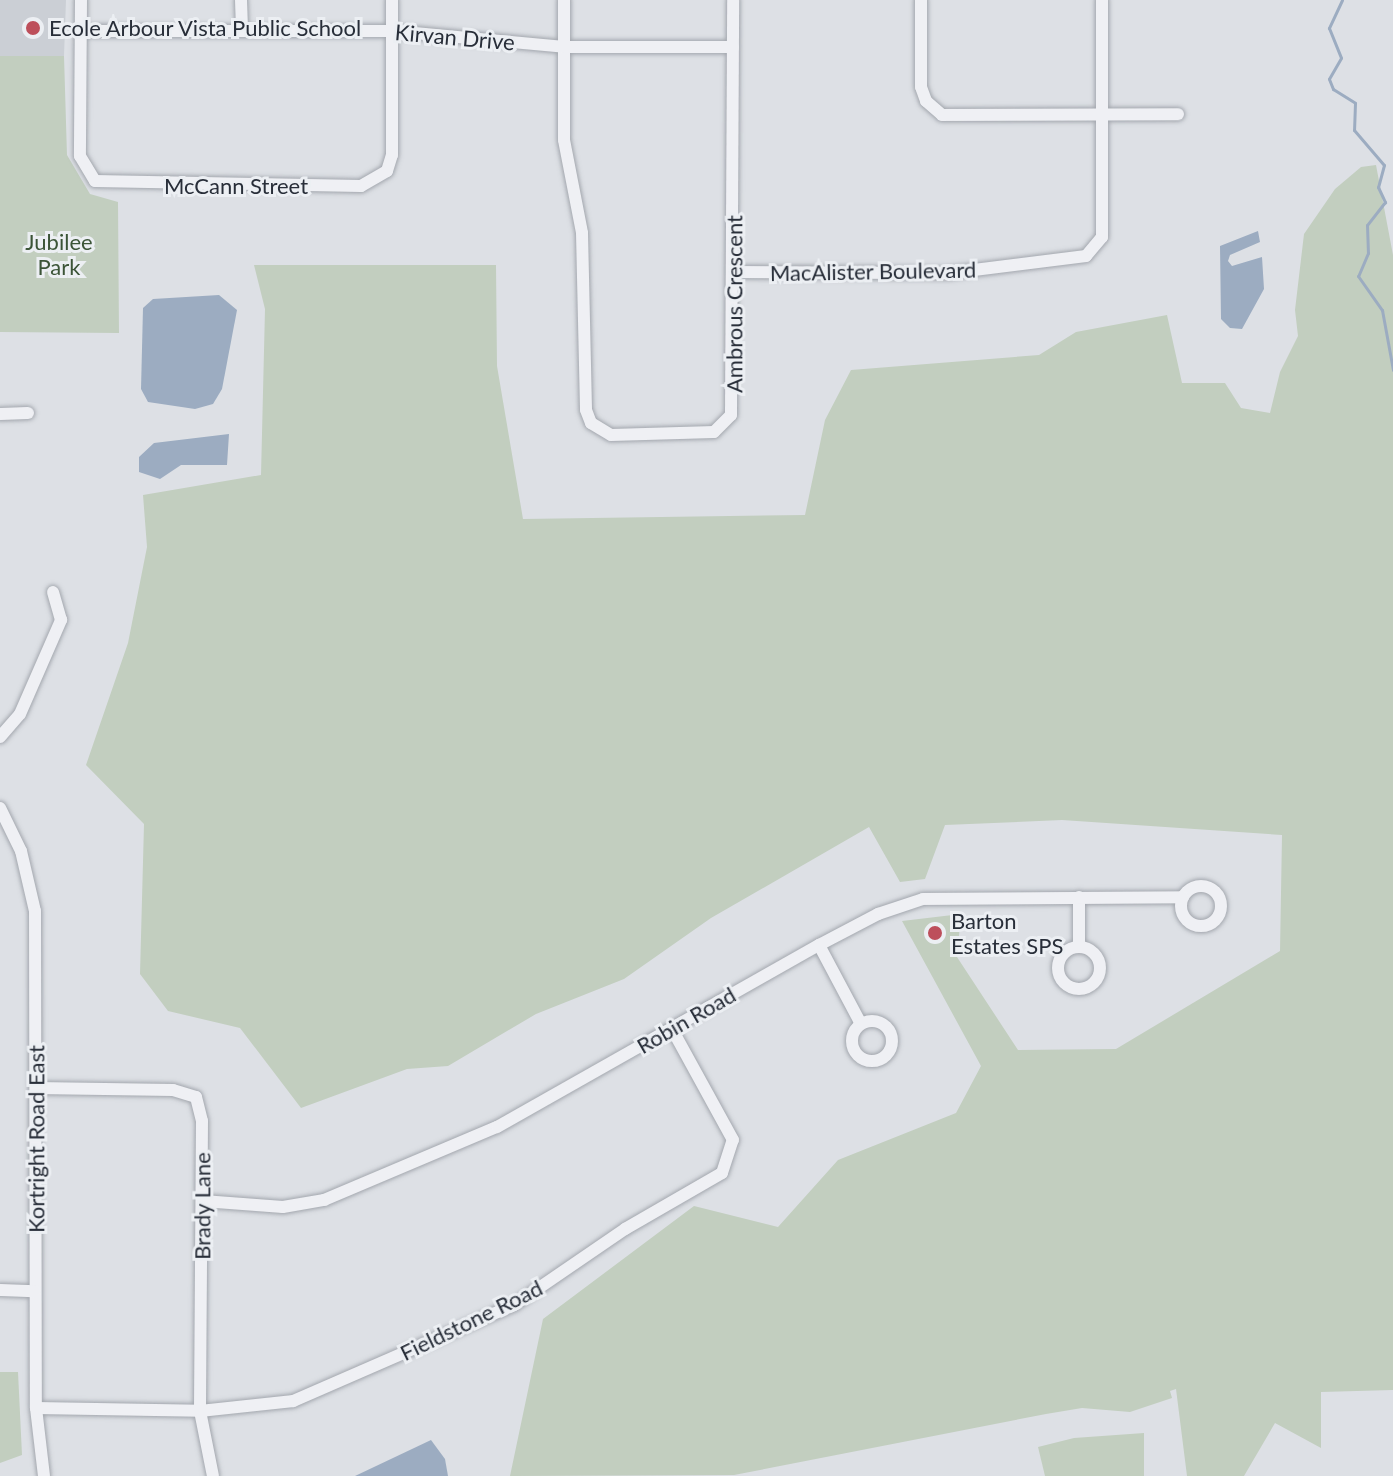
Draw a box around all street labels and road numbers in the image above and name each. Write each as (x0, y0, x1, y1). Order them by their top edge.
street label: Kirvan Drive (394, 19, 516, 55)
street label: McCann Street (164, 173, 308, 199)
street label: Ambrous Crescent (721, 215, 747, 393)
street label: MacAlister Boulevard (769, 256, 977, 286)
street label: Robin Road (632, 981, 740, 1059)
street label: Kortright Road East (23, 1045, 49, 1233)
street label: Brady Lane (189, 1152, 215, 1260)
street label: Fieldstone Road (396, 1274, 546, 1366)

